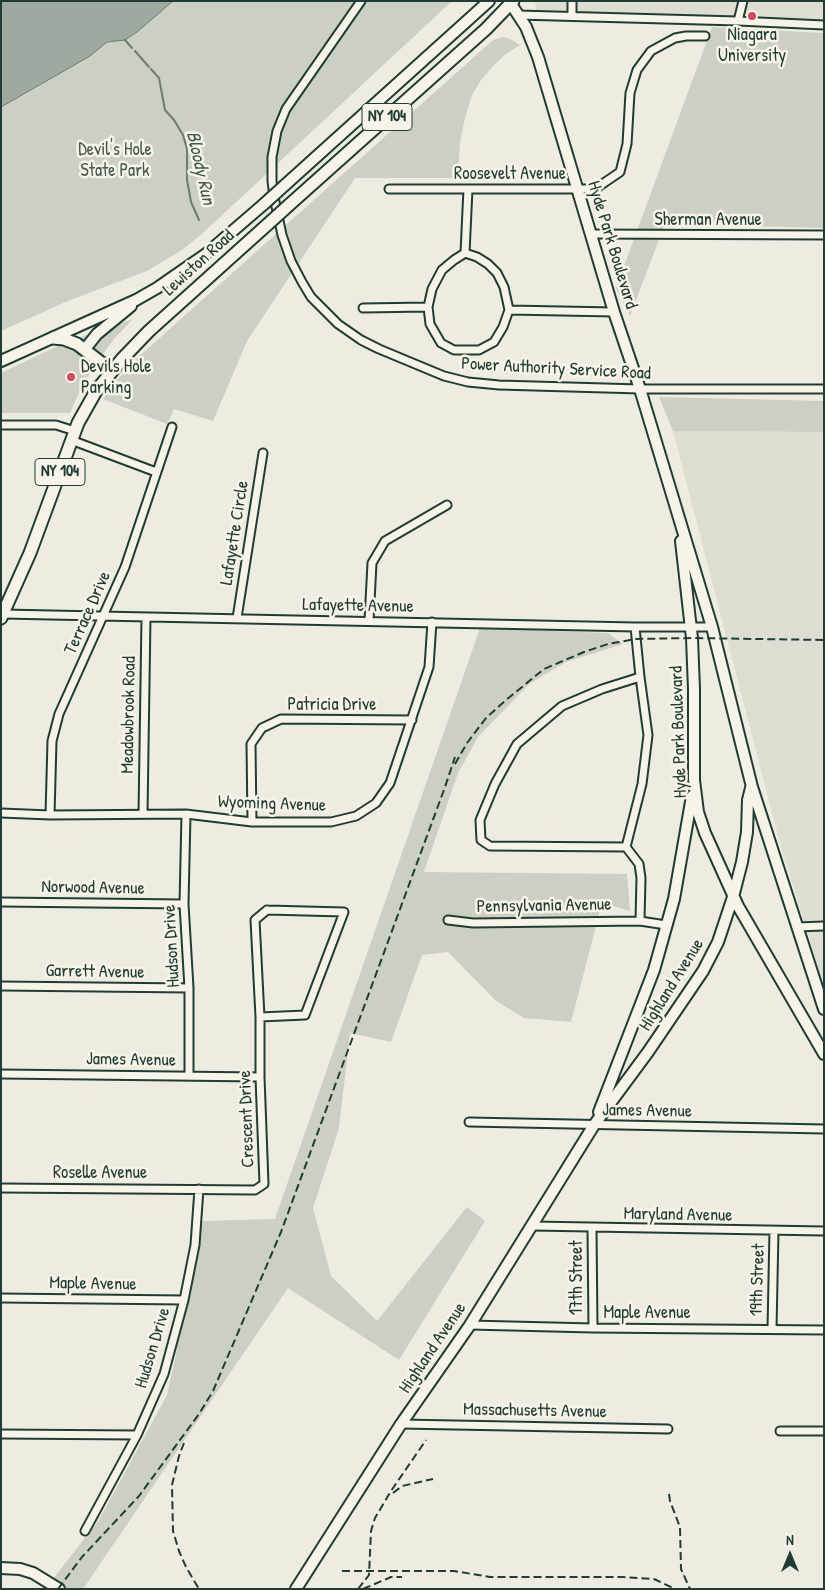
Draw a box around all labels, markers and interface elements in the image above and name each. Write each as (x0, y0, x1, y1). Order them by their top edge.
marker: Niagara University (746, 10, 758, 22)
place label: Niagara University (718, 24, 786, 66)
road number: NY 104 (362, 104, 412, 130)
water label: Bloody Run (180, 129, 220, 207)
park label: Devil's Hole State Park (78, 139, 152, 182)
street label: Roosevelt Avenue (454, 163, 566, 185)
street label: Hyde Park Boulevard (582, 179, 642, 311)
street label: Sherman Avenue (654, 209, 762, 231)
street label: Lewiston Road (159, 225, 239, 301)
street label: Power Authority Service Road (461, 353, 651, 385)
place label: Devils Hole Parking (81, 356, 151, 398)
marker: Devils Hole Parking (65, 371, 77, 383)
road number: NY 104 (35, 458, 85, 486)
street label: Lafayette Circle (216, 479, 254, 587)
street label: Terrace Drive (60, 568, 116, 658)
street label: Lafayette Avenue (302, 594, 414, 618)
street label: Meadowbrook Road (117, 656, 141, 774)
street label: Hyde Park Boulevard (666, 665, 692, 799)
street label: Patricia Drive (288, 694, 376, 716)
street label: Wyoming Avenue (218, 791, 326, 817)
street label: Norwood Avenue (41, 876, 145, 900)
street label: Pennsylvania Avenue (476, 894, 612, 918)
street label: Hudson Drive (159, 904, 185, 988)
street label: Highland Avenue (635, 935, 709, 1035)
street label: Garrett Avenue (45, 960, 145, 984)
street label: James Avenue (86, 1048, 176, 1072)
street label: Crescent Drive (235, 1070, 259, 1168)
street label: James Avenue (602, 1099, 692, 1123)
street label: Roselle Avenue (53, 1162, 147, 1184)
street label: Maryland Avenue (623, 1203, 733, 1227)
street label: 17th Street (566, 1240, 588, 1316)
street label: 19th Street (746, 1243, 770, 1317)
street label: Maple Avenue (49, 1272, 137, 1296)
street label: Highland Avenue (395, 1299, 471, 1397)
street label: Maple Avenue (603, 1302, 691, 1324)
street label: Hudson Drive (131, 1305, 175, 1391)
street label: Massachusetts Avenue (463, 1399, 607, 1423)
north arrow (765, 1530, 815, 1580)
text: N (786, 1530, 794, 1549)

